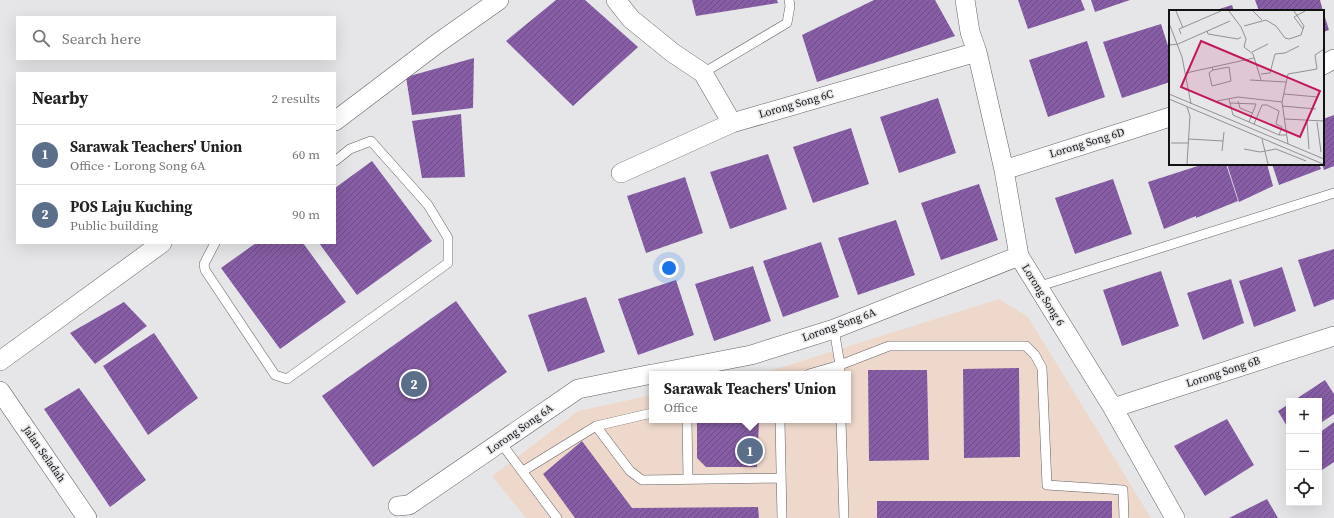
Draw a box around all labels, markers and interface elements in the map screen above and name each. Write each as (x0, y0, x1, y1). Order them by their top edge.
inset map (1169, 10, 1324, 165)
search box (16, 16, 336, 60)
icon: search (30, 27, 52, 49)
text: Search here (62, 28, 141, 49)
text: Nearby (32, 86, 88, 110)
street label: Lorong Song 6C (757, 86, 835, 122)
text: 2 results (272, 90, 320, 107)
street label: Lorong Song 6D (1048, 124, 1127, 162)
text: Sarawak Teachers' Union (70, 136, 242, 157)
text: 1 (41, 146, 49, 163)
text: 60 m (292, 146, 320, 163)
text: Office · Lorong Song 6A (70, 157, 206, 174)
text: POS Laju Kuching (70, 196, 192, 217)
text: 2 (41, 206, 49, 223)
text: 90 m (292, 206, 320, 223)
text: Public building (70, 217, 158, 234)
your location (659, 258, 679, 278)
street label: Lorong Song 6 (1018, 261, 1068, 329)
street label: Lorong Song 6A (800, 304, 879, 345)
street label: Lorong Song 6B (1184, 353, 1262, 391)
pin: 2 (401, 369, 427, 399)
popup (649, 371, 851, 423)
text: Sarawak Teachers' Union (664, 378, 836, 399)
map controls (1286, 398, 1322, 506)
button: + (1286, 398, 1322, 434)
text: Office (664, 399, 698, 416)
street label: Lorong Song 6A (484, 400, 557, 457)
street label: Jalan Seladah (18, 422, 69, 485)
button: − (1286, 434, 1322, 470)
pin: 1 (737, 436, 763, 466)
button: locate (1286, 470, 1322, 506)

